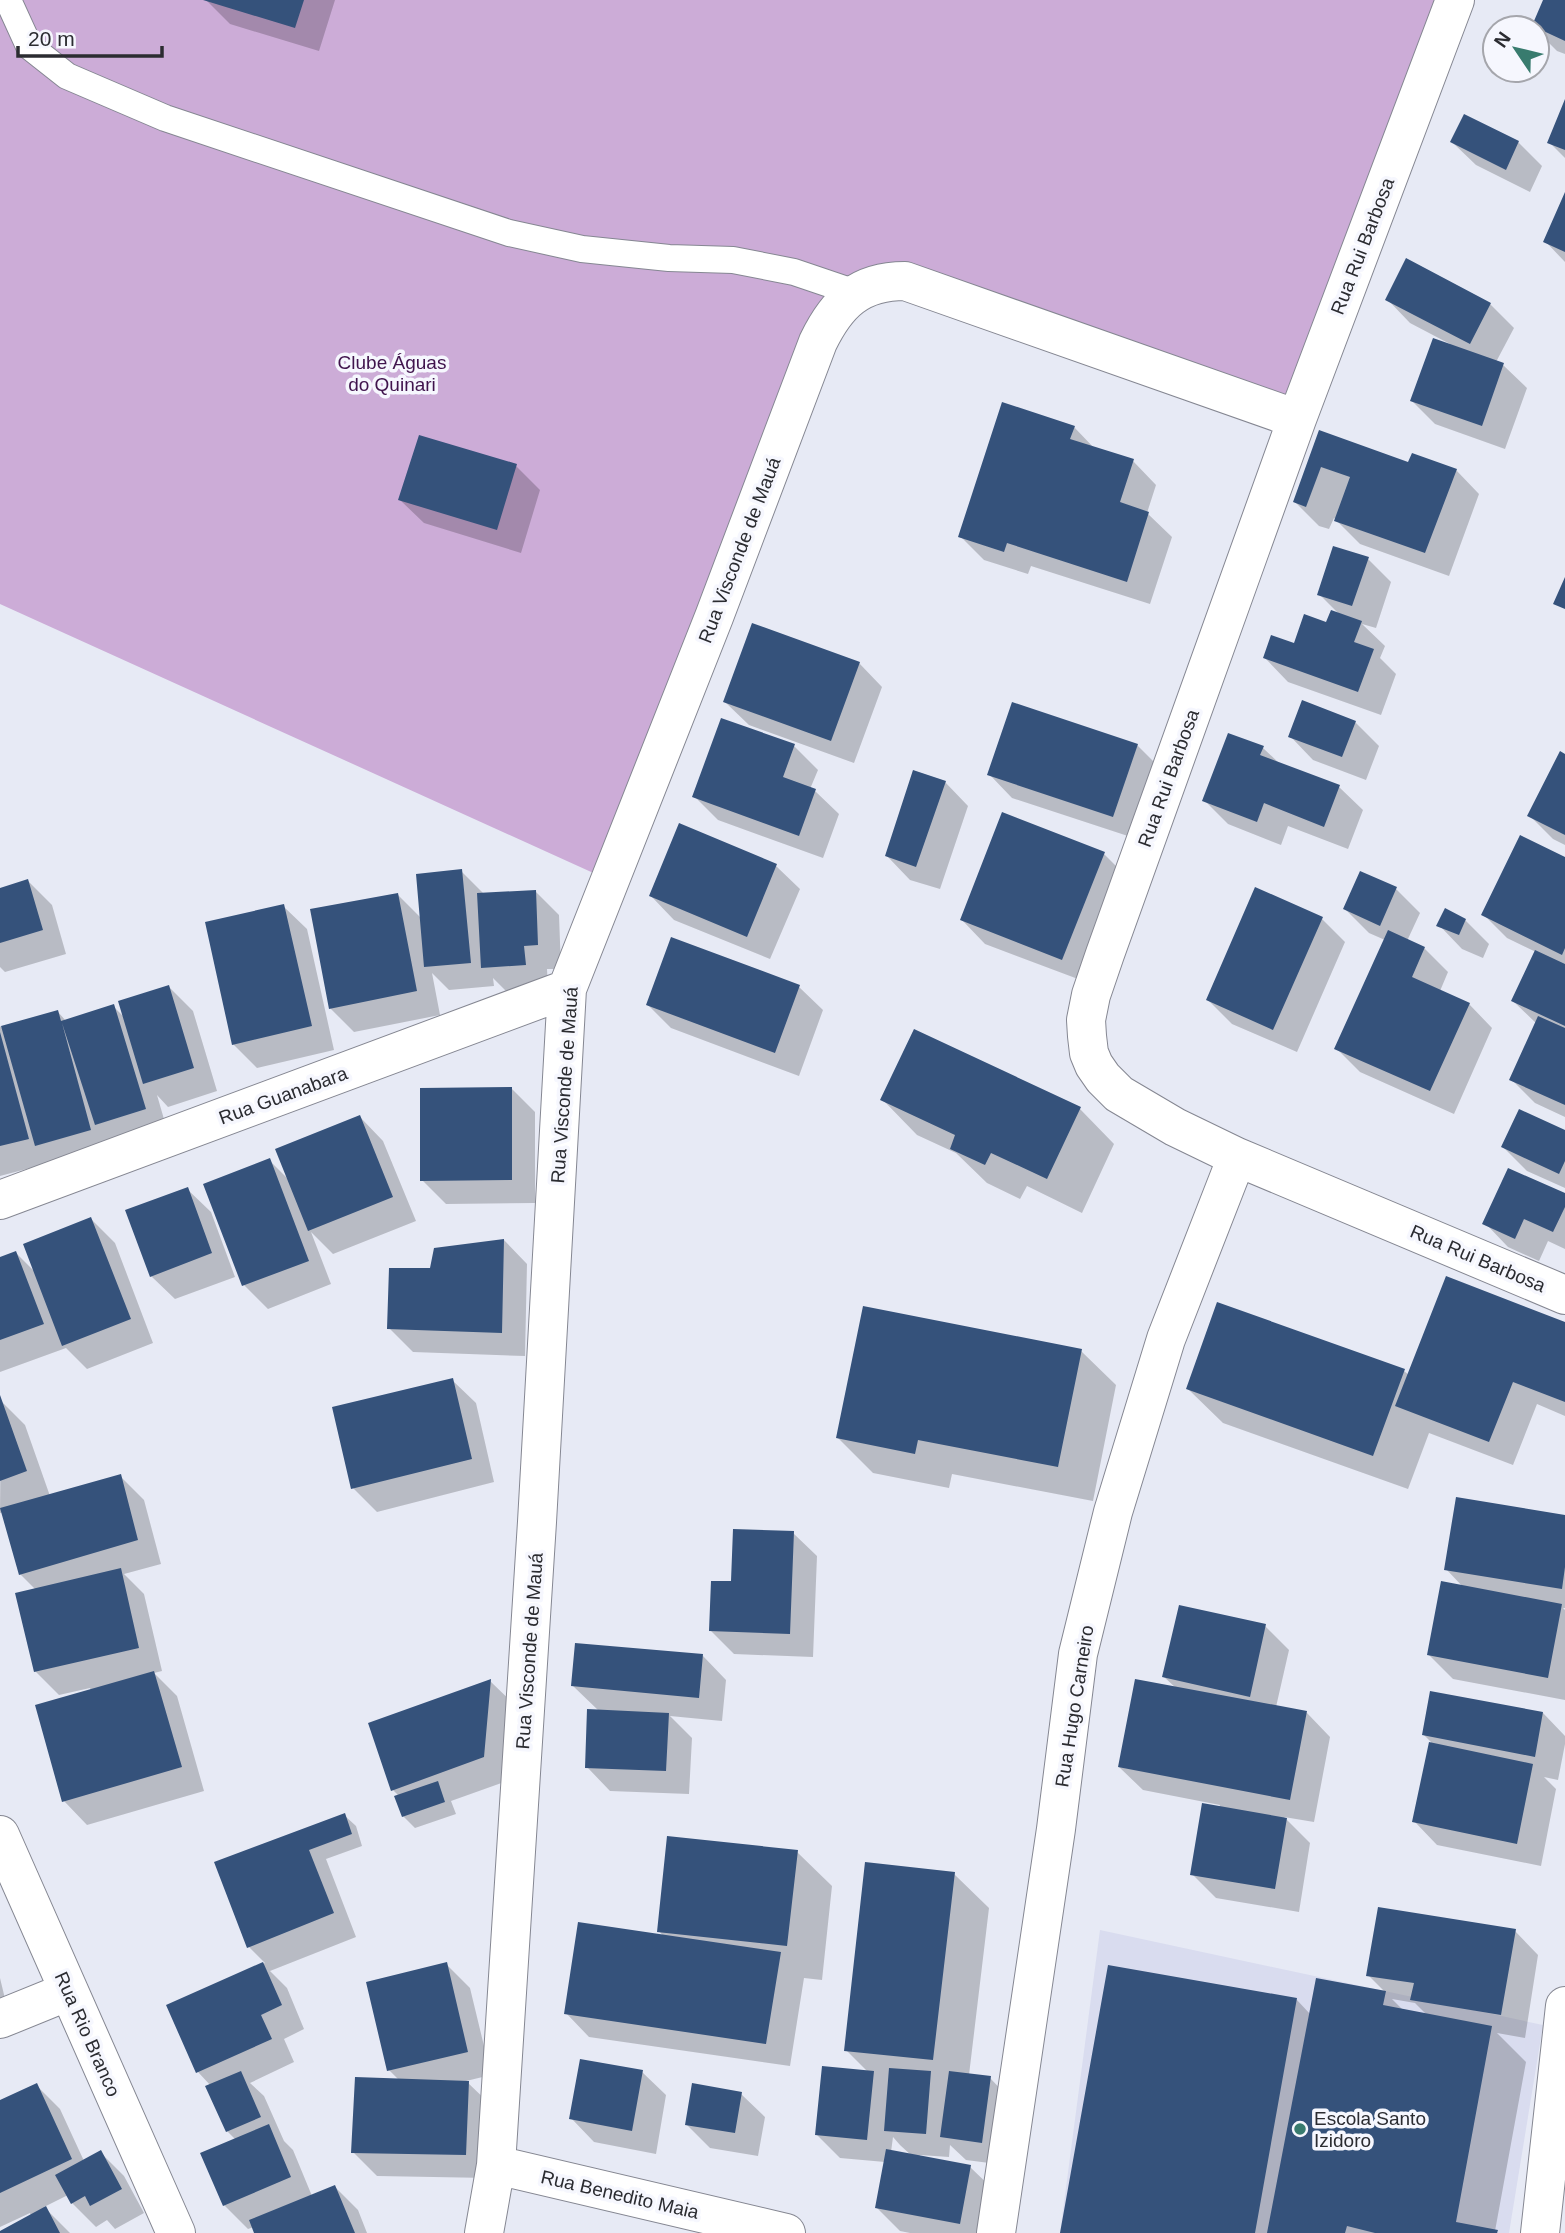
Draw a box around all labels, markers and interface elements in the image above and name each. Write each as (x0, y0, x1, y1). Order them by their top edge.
scale bar (18, 14, 161, 58)
north arrow (1481, 14, 1551, 84)
text: 20 m (28, 27, 75, 50)
text: N (1490, 28, 1515, 51)
street label: Rua Rui Barbosa (1327, 174, 1398, 317)
park label: Clube Águas do Quinari (338, 352, 446, 395)
street label: Rua Visconde de Mauá (694, 454, 785, 646)
street label: Rua Rui Barbosa (1134, 706, 1203, 850)
street label: Rua Visconde de Mauá (547, 986, 582, 1184)
street label: Rua Guanabara (216, 1062, 351, 1128)
street label: Rua Rui Barbosa (1407, 1221, 1549, 1297)
street label: Rua Visconde de Mauá (512, 1552, 547, 1750)
street label: Rua Hugo Carneiro (1051, 1624, 1098, 1789)
street label: Rua Rio Branco (51, 1969, 124, 2100)
place label: Escola Santo Izidoro (1314, 2108, 1426, 2151)
marker: Escola Santo Izidoro (1292, 2121, 1308, 2137)
street label: Rua Benedito Maia (539, 2166, 701, 2223)

